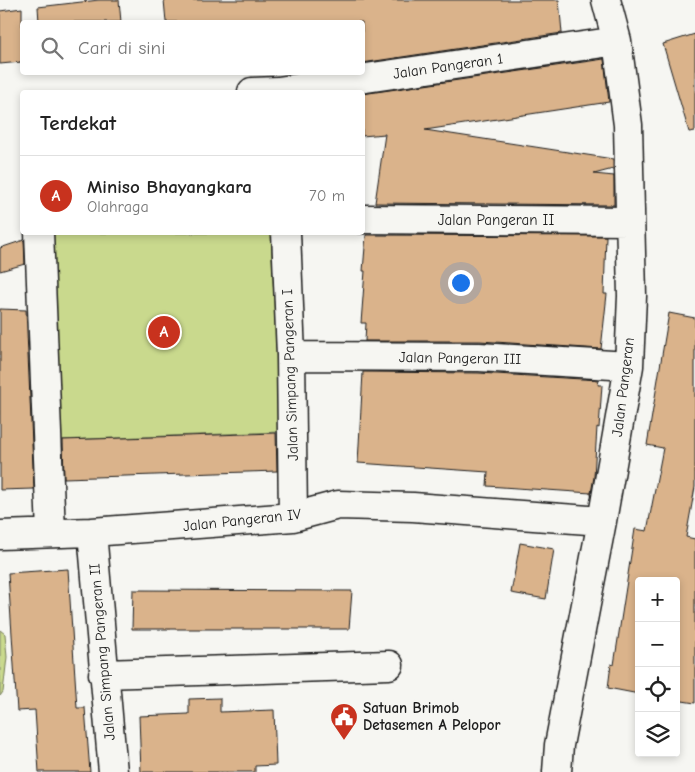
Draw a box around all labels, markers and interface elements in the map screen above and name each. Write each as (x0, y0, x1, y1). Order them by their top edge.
search box (20, 20, 365, 75)
icon: search (38, 34, 66, 62)
text: Cari di sini (78, 37, 165, 59)
street label: Jalan Pangeran 1 (392, 49, 504, 83)
text: Terdekat (40, 111, 116, 135)
text: Miniso Bhayangkara (87, 176, 252, 198)
text: A (52, 187, 60, 205)
text: 70 m (309, 187, 345, 205)
text: Olahraga (87, 198, 149, 216)
street label: Jalan Pangeran II (438, 211, 554, 229)
your location (448, 270, 474, 296)
street label: Jalan Simpang Pangeran I (278, 289, 302, 461)
pin: A (148, 313, 180, 351)
street label: Jalan Pangeran (608, 336, 638, 438)
street label: Jalan Pangeran III (399, 348, 522, 368)
street label: Jalan Pangeran IV (182, 505, 302, 535)
street label: Jalan Simpang Pangeran II (85, 563, 119, 741)
map controls (635, 577, 680, 757)
button: + (635, 577, 680, 622)
button: − (635, 622, 680, 667)
button: locate (635, 667, 680, 712)
place label: Satuan Brimob Detasemen A Pelopor (363, 699, 501, 734)
public building icon: Satuan Brimob Detasemen A Pelopor (329, 702, 359, 741)
button: layers (635, 712, 680, 757)

